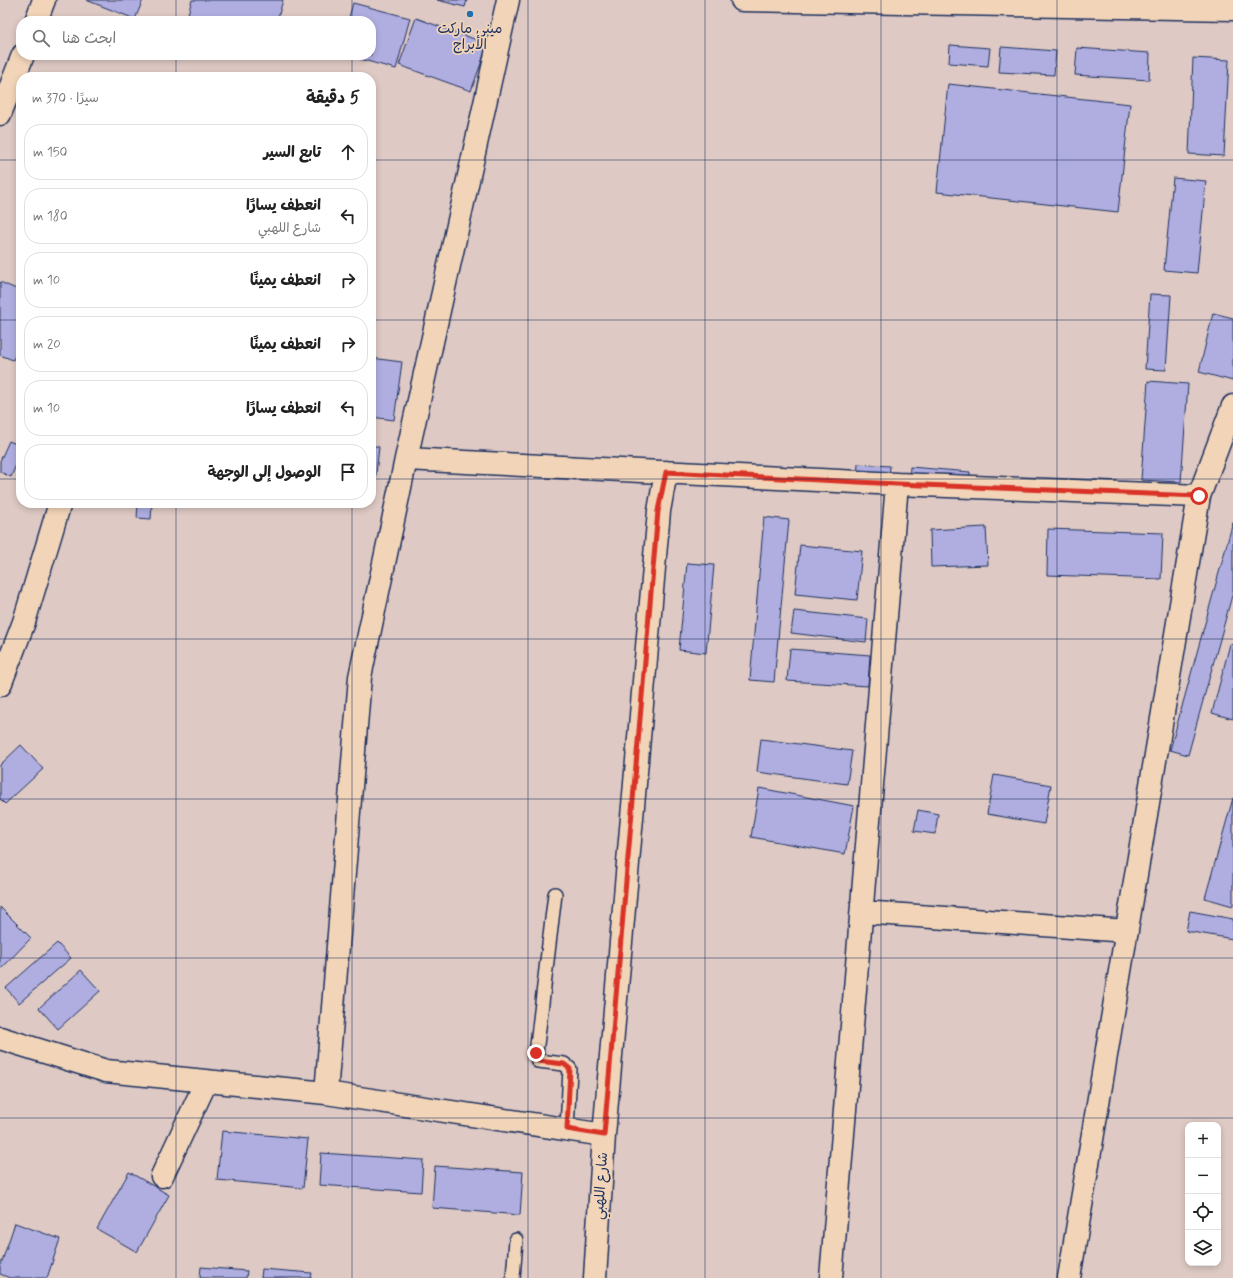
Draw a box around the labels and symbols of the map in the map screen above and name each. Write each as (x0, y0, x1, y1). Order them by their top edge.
marker: ميني ماركت الأبراج (465, 9, 475, 19)
place label: ميني ماركت الأبراج (438, 20, 502, 54)
route start (1190, 487, 1208, 505)
route end (527, 1044, 545, 1062)
street label: شارع اللهبي (590, 1152, 615, 1221)

